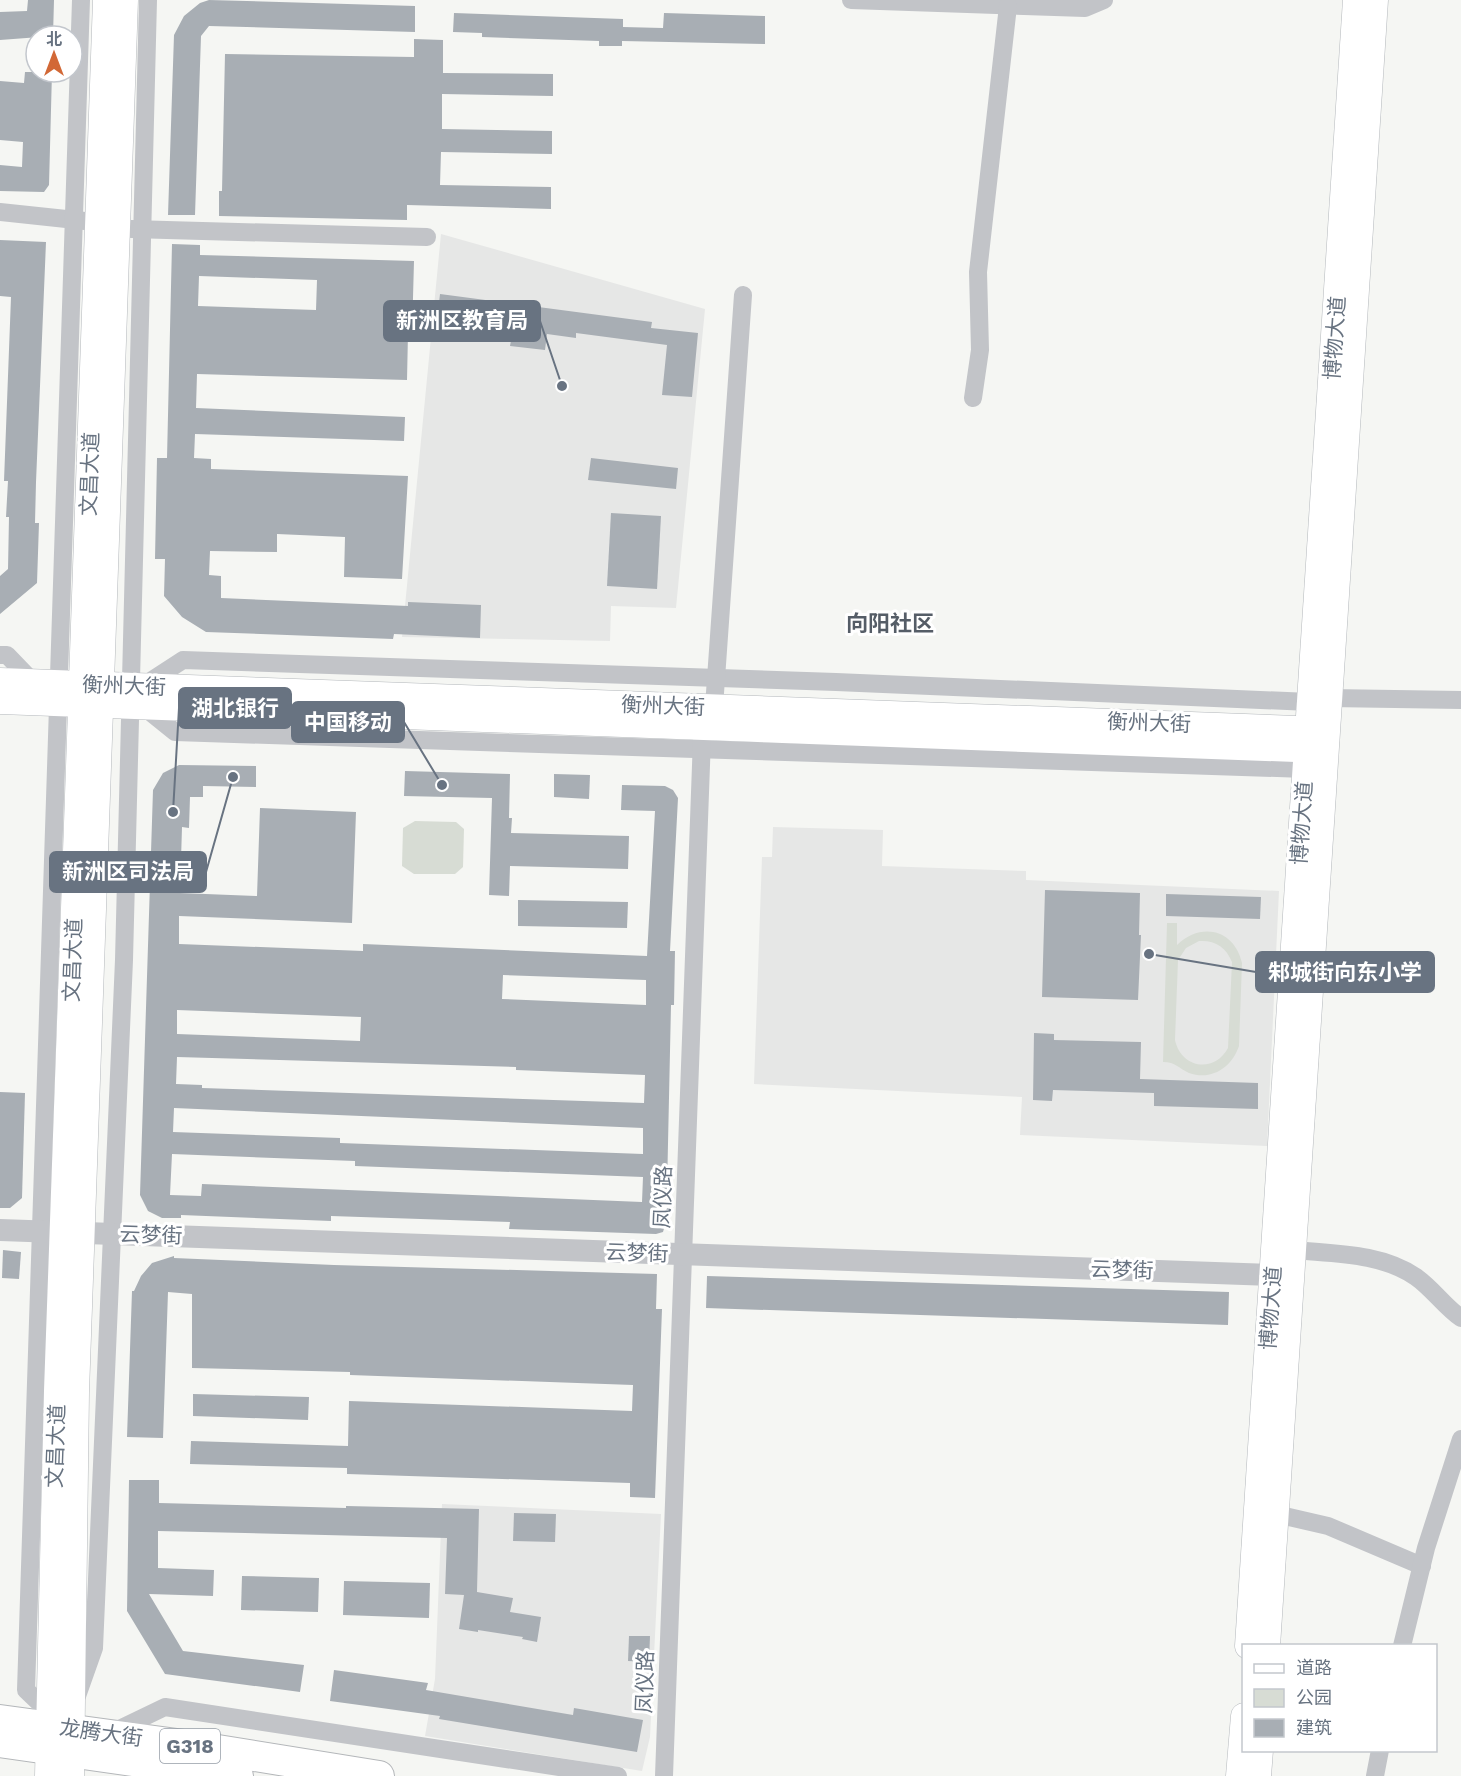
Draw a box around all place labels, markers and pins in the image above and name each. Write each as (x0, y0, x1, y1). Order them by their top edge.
callout: 新洲区教育局 (384, 301, 540, 341)
callout: 湖北银行 (179, 688, 291, 728)
callout: 中国移动 (292, 702, 404, 742)
callout: 新洲区司法局 (50, 852, 206, 892)
callout: 邾城街向东小学 (1256, 952, 1434, 992)

